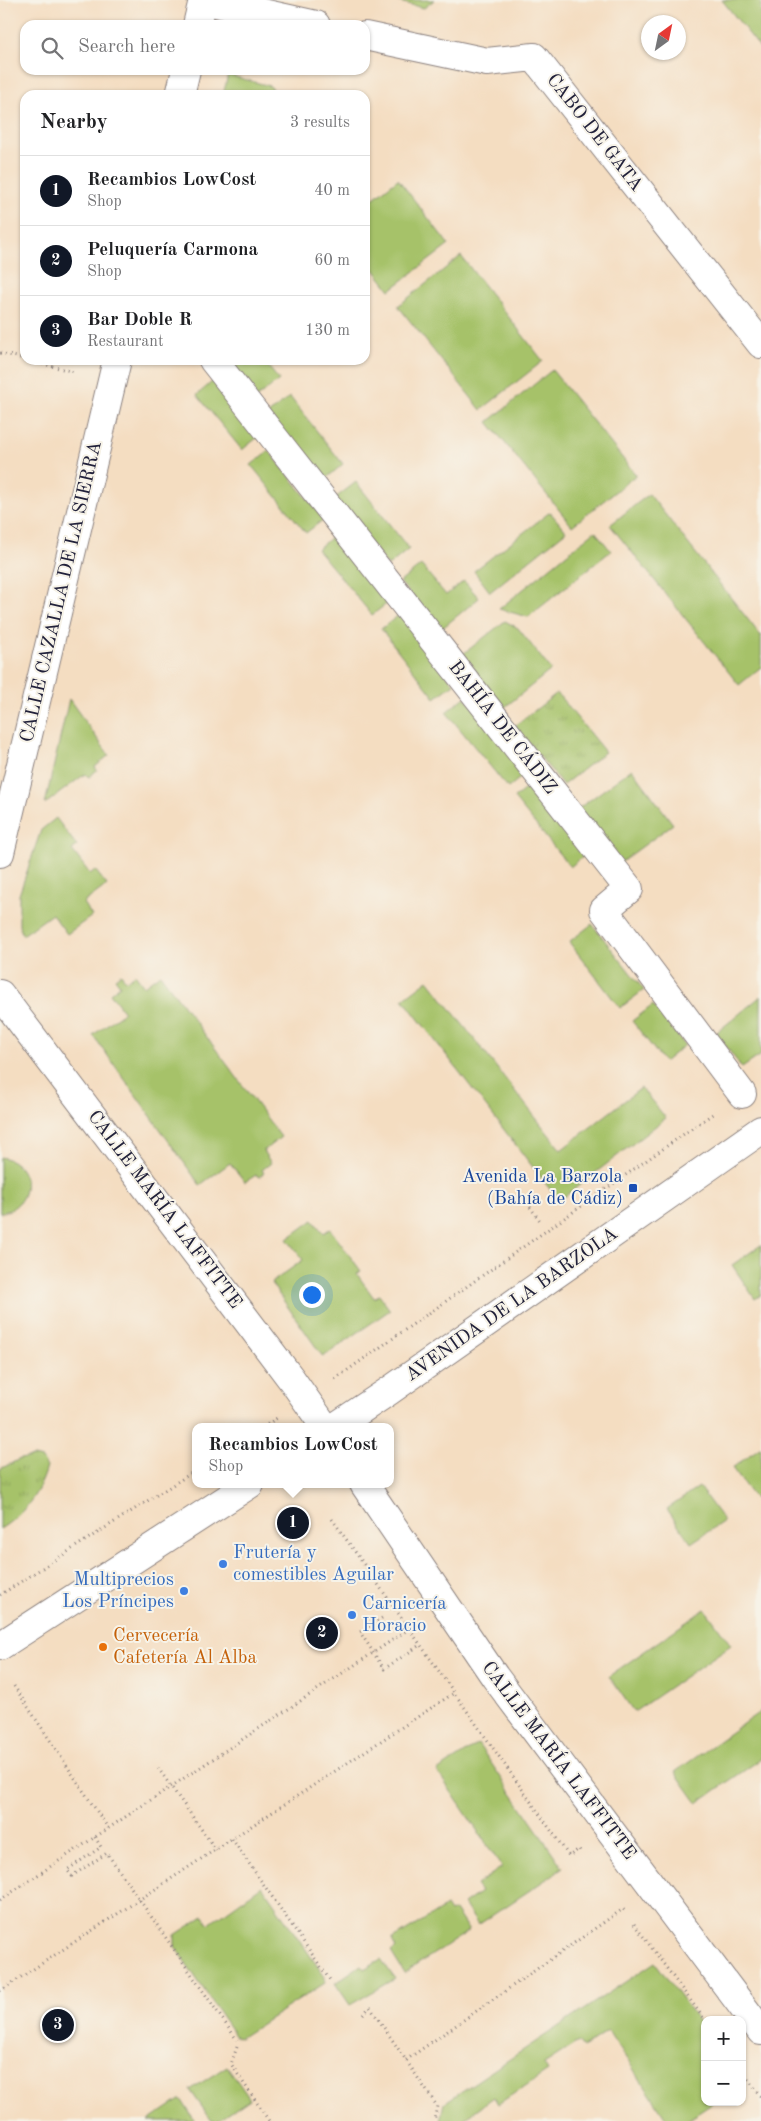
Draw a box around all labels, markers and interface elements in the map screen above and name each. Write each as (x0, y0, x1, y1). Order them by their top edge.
north arrow (641, 15, 686, 60)
search box (20, 20, 370, 75)
icon: search (38, 34, 66, 62)
text: Search here (78, 38, 175, 57)
street label: CABO DE GATA (542, 71, 646, 196)
text: Nearby (40, 112, 108, 133)
text: 3 results (290, 115, 350, 131)
text: Recambios LowCost (87, 171, 256, 190)
text: 1 (51, 183, 61, 199)
text: 40 m (314, 183, 350, 199)
text: Shop (87, 194, 122, 210)
text: Peluquería Carmona (87, 241, 258, 260)
text: 2 (51, 253, 61, 269)
text: 60 m (314, 253, 350, 269)
text: Shop (87, 264, 122, 280)
text: Bar Doble R (87, 311, 192, 330)
text: 3 (51, 323, 61, 339)
text: 130 m (305, 323, 350, 339)
text: Restaurant (87, 334, 164, 350)
street label: CALLE CAZALLA DE LA SIERRA (18, 439, 106, 744)
street label: BAHÍA DE CÁDIZ (444, 655, 563, 798)
street label: CALLE MARÍA LAFFITTE (84, 1105, 248, 1312)
place label: Avenida La Barzola (Bahía de Cádiz) (462, 1168, 624, 1209)
marker: Avenida La Barzola (Bahía de Cádiz) (627, 1182, 639, 1194)
street label: AVENIDA DE LA BARZOLA (403, 1224, 622, 1386)
your location (299, 1282, 325, 1308)
popup (192, 1423, 394, 1488)
text: Recambios LowCost (208, 1436, 378, 1455)
text: Shop (208, 1459, 243, 1475)
pin: 1 (277, 1504, 309, 1542)
place label: Frutería y comestibles Aguilar (233, 1544, 394, 1585)
marker: Frutería y comestibles Aguilar (217, 1558, 229, 1570)
place label: Multiprecios Los Príncipes (62, 1571, 174, 1612)
marker: Multiprecios Los Príncipes (178, 1585, 190, 1597)
place label: Carnicería Horacio (362, 1595, 447, 1636)
marker: Carnicería Horacio (346, 1609, 358, 1621)
pin: 2 (306, 1614, 338, 1652)
place label: Cervecería Cafetería Al Alba (113, 1627, 257, 1668)
marker: Cervecería Cafetería Al Alba (97, 1641, 109, 1653)
street label: CALLE MARÍA LAFFITTE (478, 1656, 642, 1863)
pin: 3 (42, 2006, 74, 2044)
map controls (701, 2016, 746, 2106)
button: + (701, 2016, 746, 2061)
button: − (701, 2061, 746, 2106)

